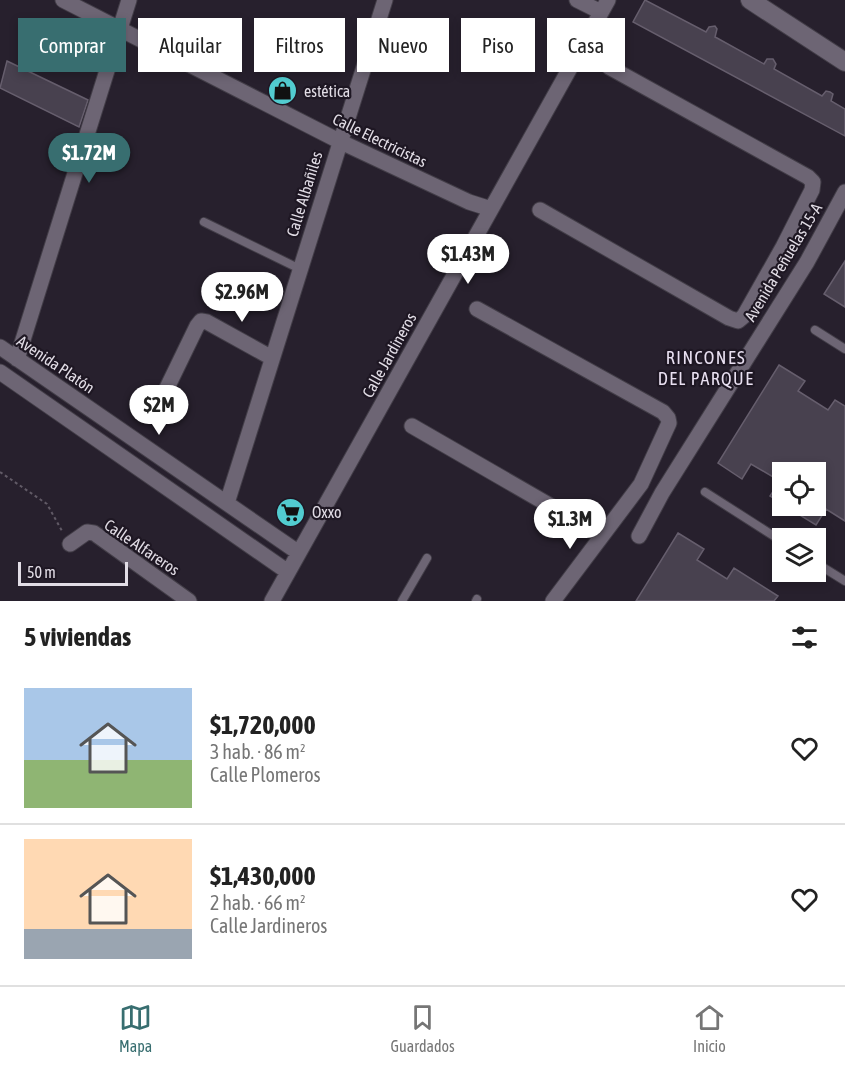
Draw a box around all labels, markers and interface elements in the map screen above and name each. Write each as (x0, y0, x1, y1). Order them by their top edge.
chip: Comprar (18, 18, 126, 72)
chip: Alquilar (138, 18, 242, 72)
chip: Filtros (254, 18, 345, 72)
chip: Nuevo (357, 18, 449, 72)
chip: Piso (461, 18, 535, 72)
chip: Casa (547, 18, 625, 72)
shop icon: estética (267, 75, 299, 107)
place label: estética (304, 82, 350, 100)
street label: Calle Electricistas (330, 109, 430, 171)
pin: $1.72M (40, 133, 138, 184)
text: $1.72M (62, 141, 116, 164)
street label: Calle Albañiles (283, 149, 326, 239)
street label: Avenida Peñuelas 15-A (741, 200, 825, 324)
pin: $1.43M (419, 234, 517, 285)
text: $1.43M (441, 242, 495, 265)
pin: $2.96M (193, 272, 291, 323)
text: $2.96M (215, 280, 269, 303)
street label: Calle Jardineros (358, 309, 420, 400)
street label: Avenida Platón (14, 332, 98, 396)
district label: RINCONES DEL PARQUE (658, 347, 754, 389)
pin: $2M (130, 385, 188, 436)
text: $2M (143, 393, 175, 416)
map controls (772, 462, 826, 582)
button: locate (772, 462, 826, 516)
supermarket icon: Oxxo (275, 496, 307, 528)
pin: $1.3M (528, 499, 612, 550)
place label: Oxxo (312, 503, 342, 521)
text: $1.3M (548, 507, 592, 530)
street label: Calle Alfareros (101, 515, 183, 579)
button: layers (772, 528, 826, 582)
scale bar (18, 559, 128, 586)
text: 50 m (27, 563, 56, 581)
icon: filters (788, 621, 821, 654)
text: 5 viviendas (24, 622, 131, 652)
text: $1,720,000 (210, 710, 316, 740)
icon: home (72, 712, 144, 784)
icon: heart (788, 732, 821, 765)
text: 3 hab. · 86 m² (210, 740, 305, 763)
text: Calle Plomeros (210, 763, 321, 786)
text: $1,430,000 (210, 861, 316, 891)
icon: home (72, 863, 144, 935)
icon: heart (788, 883, 821, 916)
text: 2 hab. · 66 m² (210, 891, 305, 914)
text: Calle Jardineros (210, 914, 327, 937)
tab: Mapa (119, 1001, 152, 1055)
tab: Guardados (391, 1001, 455, 1055)
tab: Inicio (693, 1001, 726, 1055)

